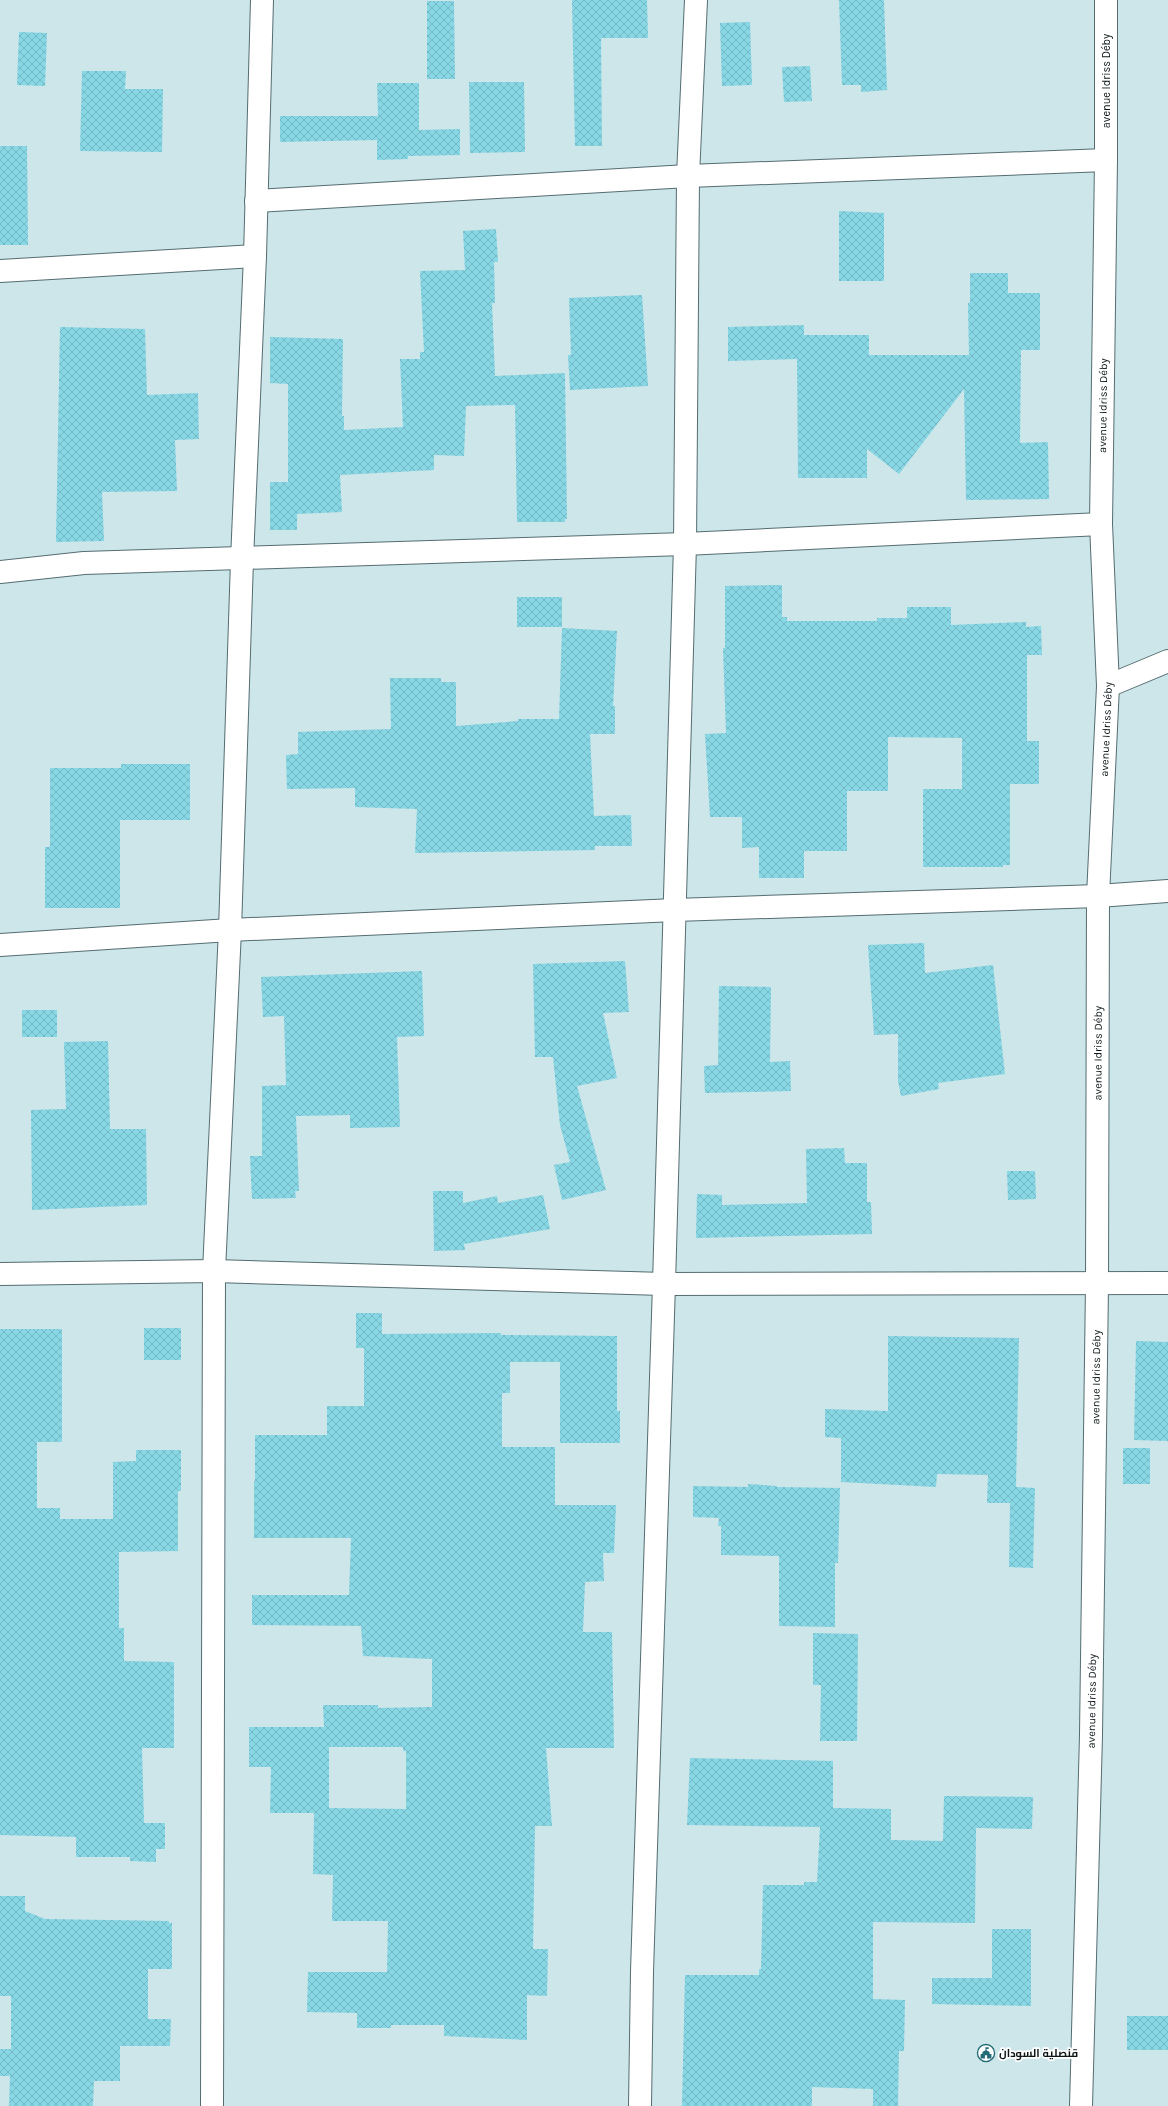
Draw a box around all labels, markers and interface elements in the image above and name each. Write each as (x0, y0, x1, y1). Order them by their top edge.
street label: avenue Idriss Déby (1100, 34, 1113, 128)
street label: avenue Idriss Déby (1096, 358, 1110, 453)
street label: avenue Idriss Déby (1098, 682, 1115, 777)
street label: avenue Idriss Déby (1091, 1006, 1105, 1100)
street label: avenue Idriss Déby (1089, 1330, 1103, 1425)
street label: avenue Idriss Déby (1085, 1654, 1099, 1749)
public building icon: قنصلية السودان (976, 2043, 996, 2063)
place label: قنصلية السودان (999, 2047, 1078, 2061)

